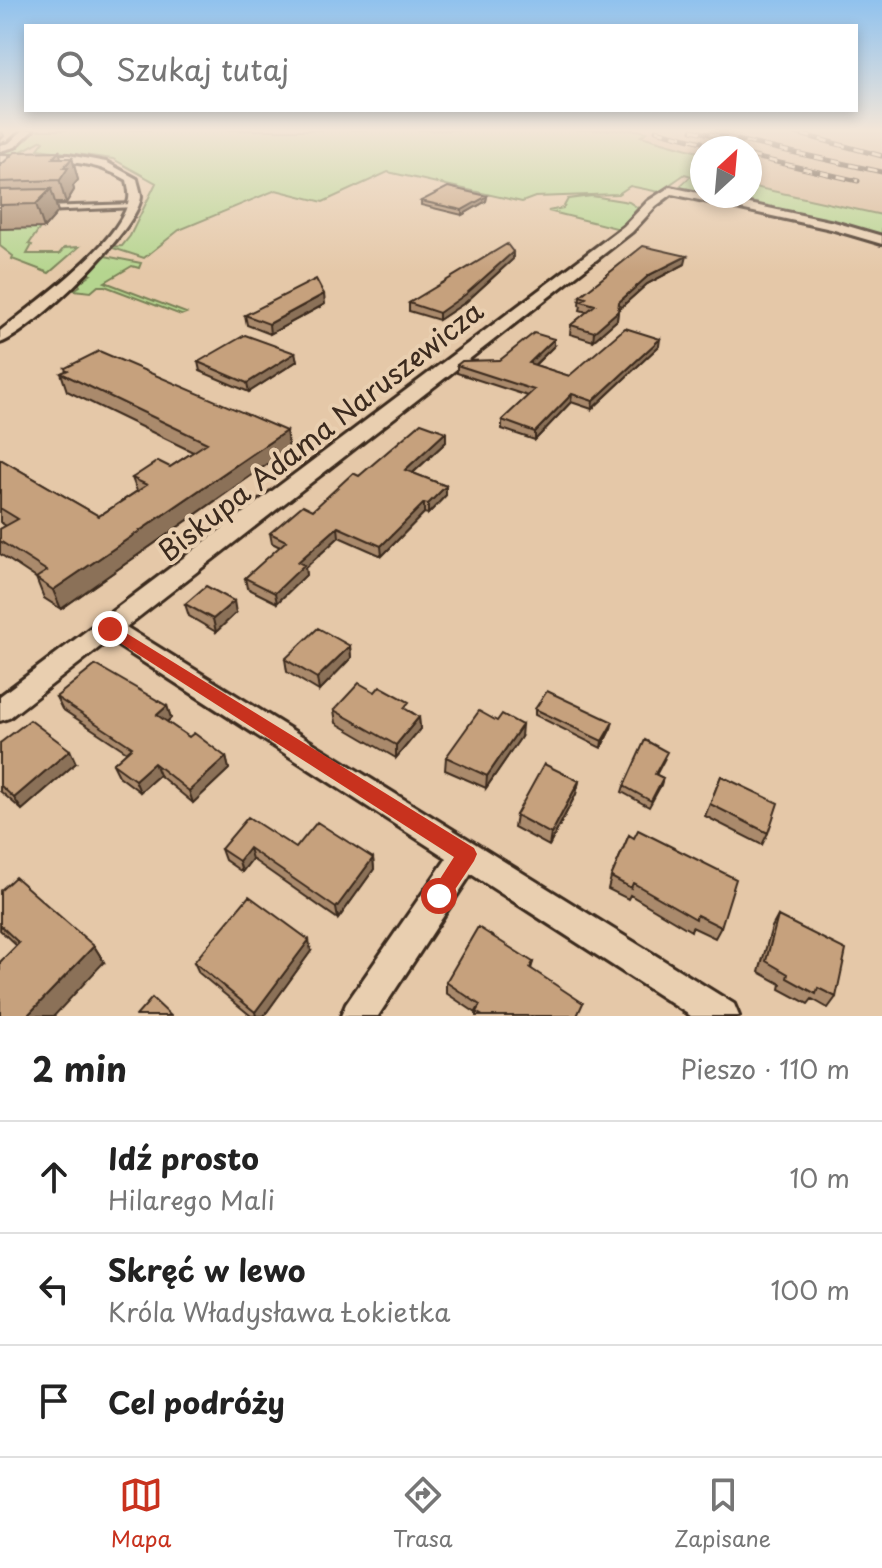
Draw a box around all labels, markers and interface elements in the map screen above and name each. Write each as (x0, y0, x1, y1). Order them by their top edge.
search box (24, 24, 858, 112)
icon: search (52, 46, 96, 90)
text: Szukaj tutaj (116, 46, 289, 91)
north arrow (690, 136, 762, 208)
street label: Biskupa Adama Naruszewicza (148, 289, 492, 571)
route end (92, 611, 128, 647)
route start (421, 878, 457, 914)
text: 2 min (32, 1042, 127, 1094)
text: Pieszo · 110 m (681, 1049, 850, 1088)
text: Idź prosto (108, 1135, 259, 1180)
icon: ahead (32, 1155, 76, 1199)
text: 10 m (789, 1158, 850, 1197)
text: Hilarego Mali (108, 1180, 275, 1219)
text: Skręć w lewo (108, 1247, 306, 1292)
icon: left (32, 1267, 76, 1311)
text: 100 m (770, 1270, 850, 1309)
text: Króla Władysława Łokietka (108, 1292, 450, 1331)
icon: arrive (32, 1379, 76, 1423)
text: Cel podróży (108, 1379, 285, 1424)
tab: Mapa (111, 1473, 171, 1554)
tab: Trasa (393, 1473, 453, 1554)
tab: Zapisane (674, 1473, 771, 1554)

